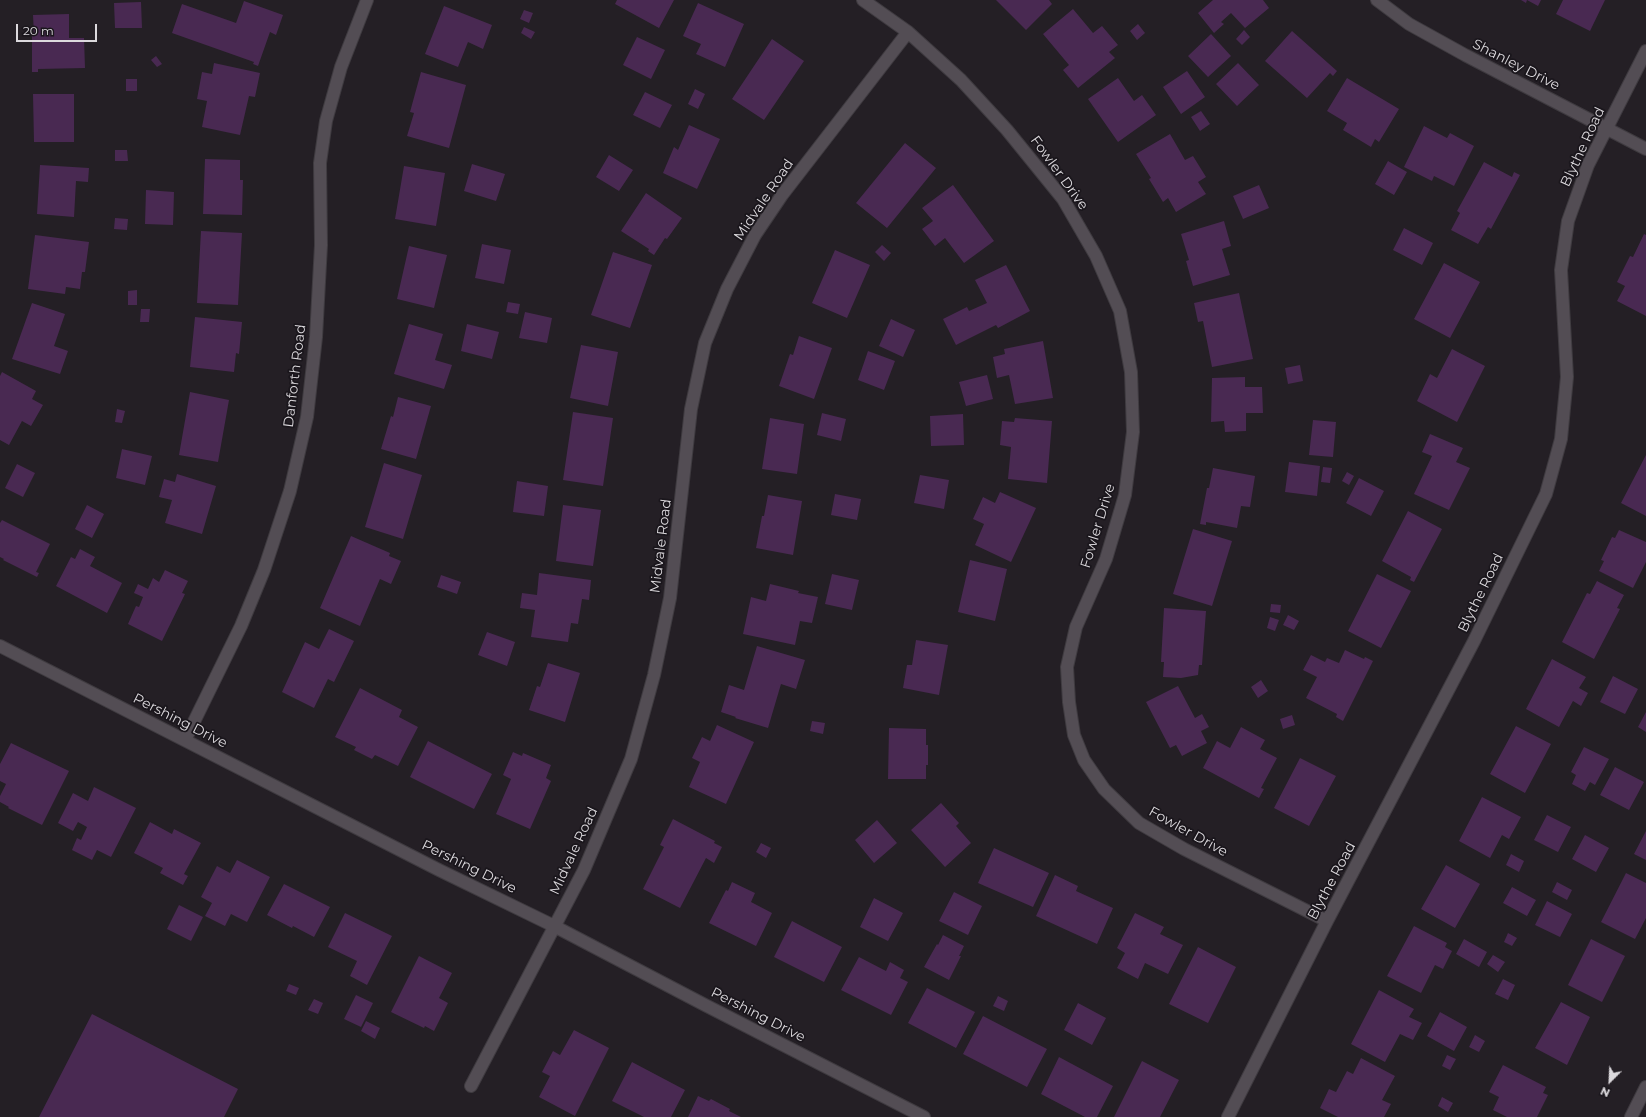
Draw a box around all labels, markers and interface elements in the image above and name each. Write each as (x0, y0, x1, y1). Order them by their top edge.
scale bar (18, 16, 99, 42)
text: 20 m (23, 23, 54, 38)
street label: Shanley Drive (1469, 36, 1563, 94)
street label: Blythe Road (1557, 105, 1609, 189)
street label: Fowler Drive (1026, 133, 1092, 213)
street label: Midvale Road (731, 156, 797, 244)
street label: Danforth Road (280, 323, 310, 429)
street label: Fowler Drive (1077, 482, 1119, 570)
street label: Midvale Road (647, 498, 675, 594)
street label: Blythe Road (1455, 551, 1507, 635)
street label: Pershing Drive (130, 690, 230, 752)
street label: Fowler Drive (1146, 803, 1230, 861)
street label: Midvale Road (546, 805, 602, 897)
street label: Pershing Drive (419, 837, 519, 897)
street label: Blythe Road (1304, 839, 1360, 923)
street label: Pershing Drive (708, 984, 808, 1046)
north arrow (1590, 1061, 1630, 1101)
text: N (1598, 1084, 1612, 1100)

